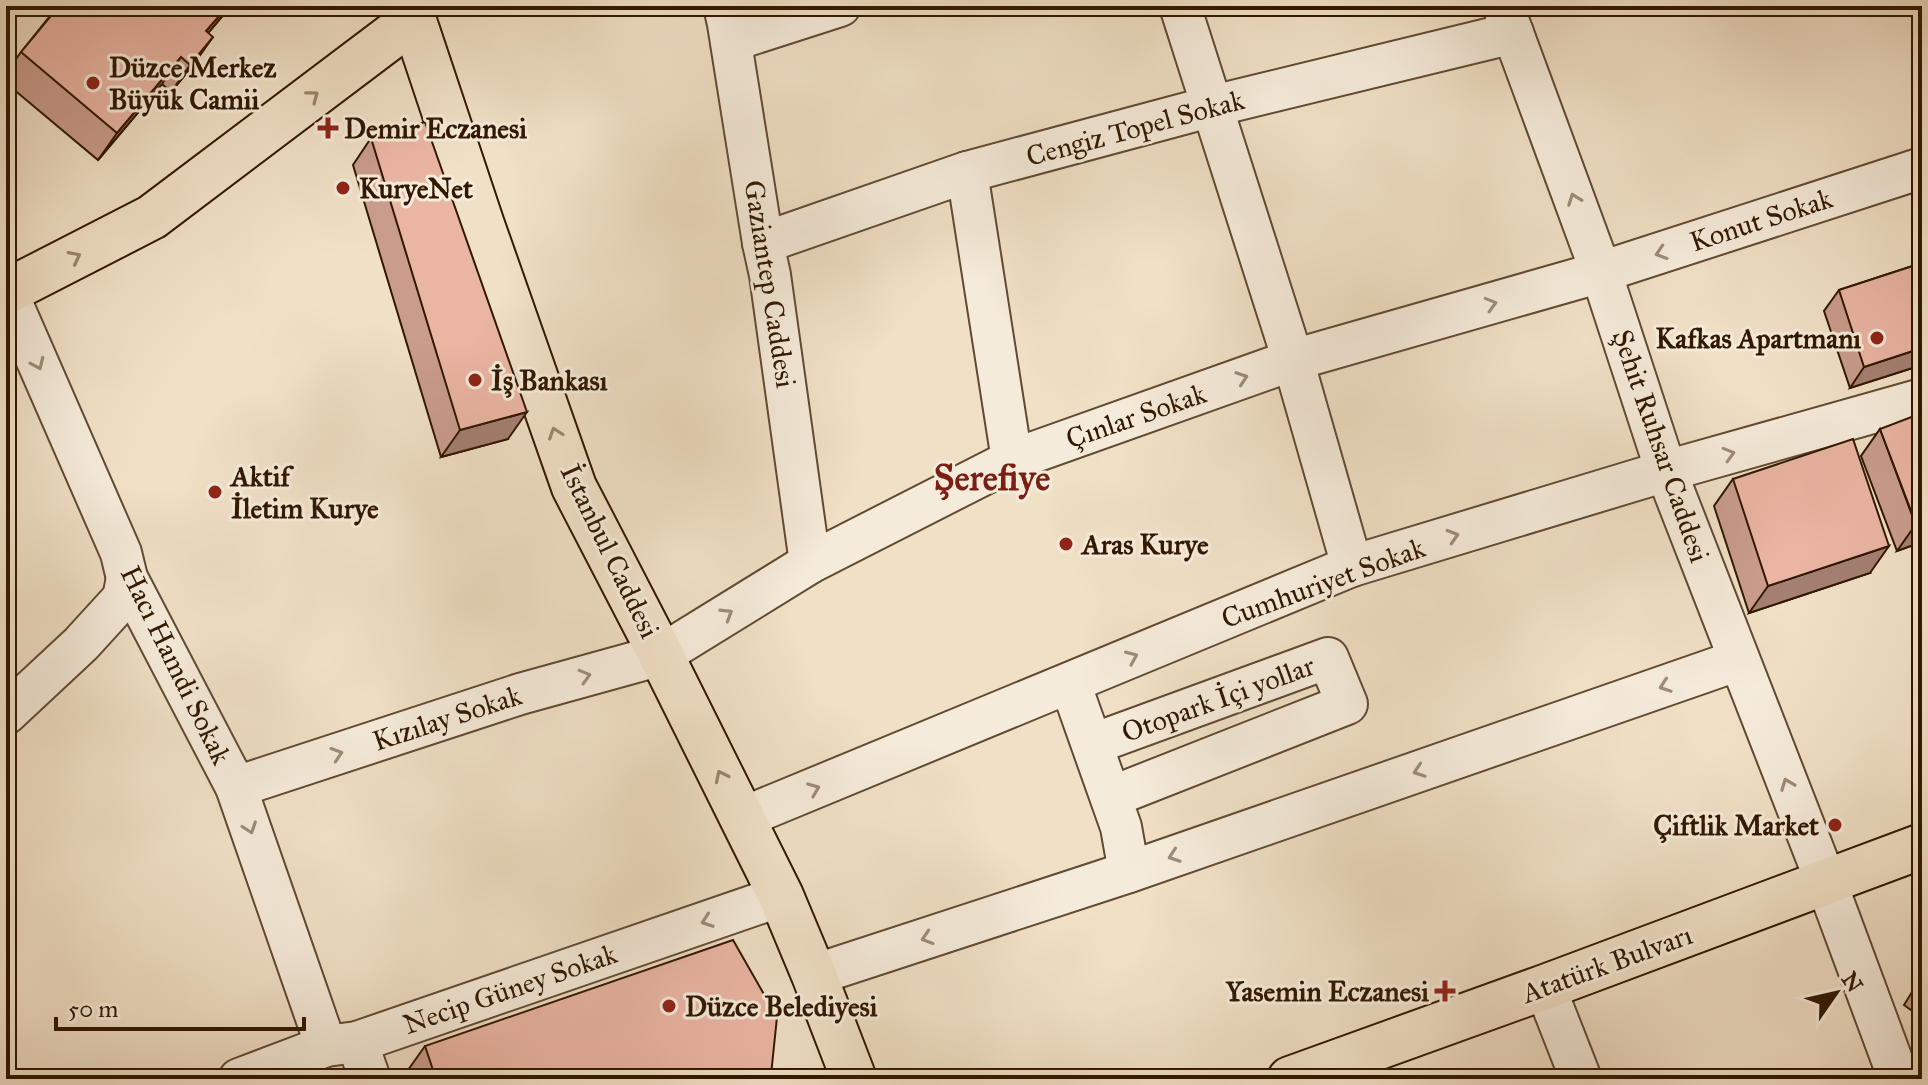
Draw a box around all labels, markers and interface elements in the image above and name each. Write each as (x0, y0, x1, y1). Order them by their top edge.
place label: Düzce Merkez Büyük Camii (109, 50, 276, 117)
marker: Düzce Merkez Büyük Camii (84, 74, 102, 92)
street label: Cengiz Topel Sokak (1022, 82, 1248, 174)
one-way arrow (305, 92, 319, 106)
place label: Demir Eczanesi (344, 111, 527, 146)
marker: Demir Eczanesi (319, 119, 337, 137)
place label: KuryeNet (359, 171, 473, 206)
street label: Gaziantep Caddesi (736, 178, 804, 391)
marker: KuryeNet (334, 179, 352, 197)
street label: Konut Sokak (1685, 181, 1837, 259)
one-way arrow (1567, 193, 1584, 207)
one-way arrow (1655, 243, 1669, 259)
one-way arrow (67, 251, 82, 266)
one-way arrow (1483, 297, 1497, 313)
place label: Kafkas Apartmanı (1655, 321, 1861, 356)
street label: Şehit Ruhsar Caddesi (1605, 325, 1717, 567)
marker: Kafkas Apartmanı (1868, 329, 1886, 347)
one-way arrow (29, 355, 45, 370)
place label: İş Bankası (491, 363, 608, 398)
marker: İş Bankası (466, 371, 484, 389)
one-way arrow (1234, 372, 1248, 388)
street label: Çınlar Sokak (1061, 376, 1211, 456)
one-way arrow (549, 427, 565, 441)
one-way arrow (1722, 446, 1736, 463)
district label: Şerefiye (934, 456, 1050, 501)
street label: İstanbul Caddesi (553, 458, 667, 644)
place label: Aktif İletim Kurye (229, 459, 379, 526)
marker: Aktif İletim Kurye (206, 483, 224, 501)
place label: Aras Kurye (1080, 527, 1209, 562)
one-way arrow (1445, 529, 1459, 545)
street label: Cumhuriyet Sokak (1216, 530, 1430, 636)
marker: Aras Kurye (1057, 535, 1075, 553)
street label: Hacı Hamdi Sokak (113, 560, 239, 770)
one-way arrow (718, 608, 733, 624)
street label: Otopark İçi yollar (1117, 648, 1320, 750)
one-way arrow (1124, 651, 1138, 667)
one-way arrow (577, 669, 591, 685)
one-way arrow (1659, 676, 1673, 693)
street label: Kızılay Sokak (368, 677, 526, 759)
one-way arrow (329, 747, 343, 763)
one-way arrow (1413, 761, 1427, 778)
one-way arrow (715, 769, 730, 784)
one-way arrow (1780, 778, 1797, 792)
one-way arrow (806, 782, 820, 798)
place label: Çiftlik Market (1653, 808, 1819, 843)
marker: Çiftlik Market (1826, 816, 1844, 834)
one-way arrow (241, 821, 257, 835)
one-way arrow (1167, 846, 1181, 863)
one-way arrow (701, 912, 715, 928)
street label: Atatürk Bulvarı (1516, 917, 1697, 1011)
one-way arrow (921, 929, 934, 945)
street label: Necip Güney Sokak (399, 936, 621, 1042)
north arrow (1796, 953, 1876, 1033)
text: N (1836, 967, 1869, 998)
place label: Yasemin Eczanesi (1225, 974, 1429, 1009)
scale bar (56, 981, 304, 1031)
marker: Yasemin Eczanesi (1436, 982, 1454, 1000)
place label: Düzce Belediyesi (685, 989, 878, 1024)
text: 50 m (68, 994, 118, 1024)
marker: Düzce Belediyesi (660, 997, 678, 1015)

